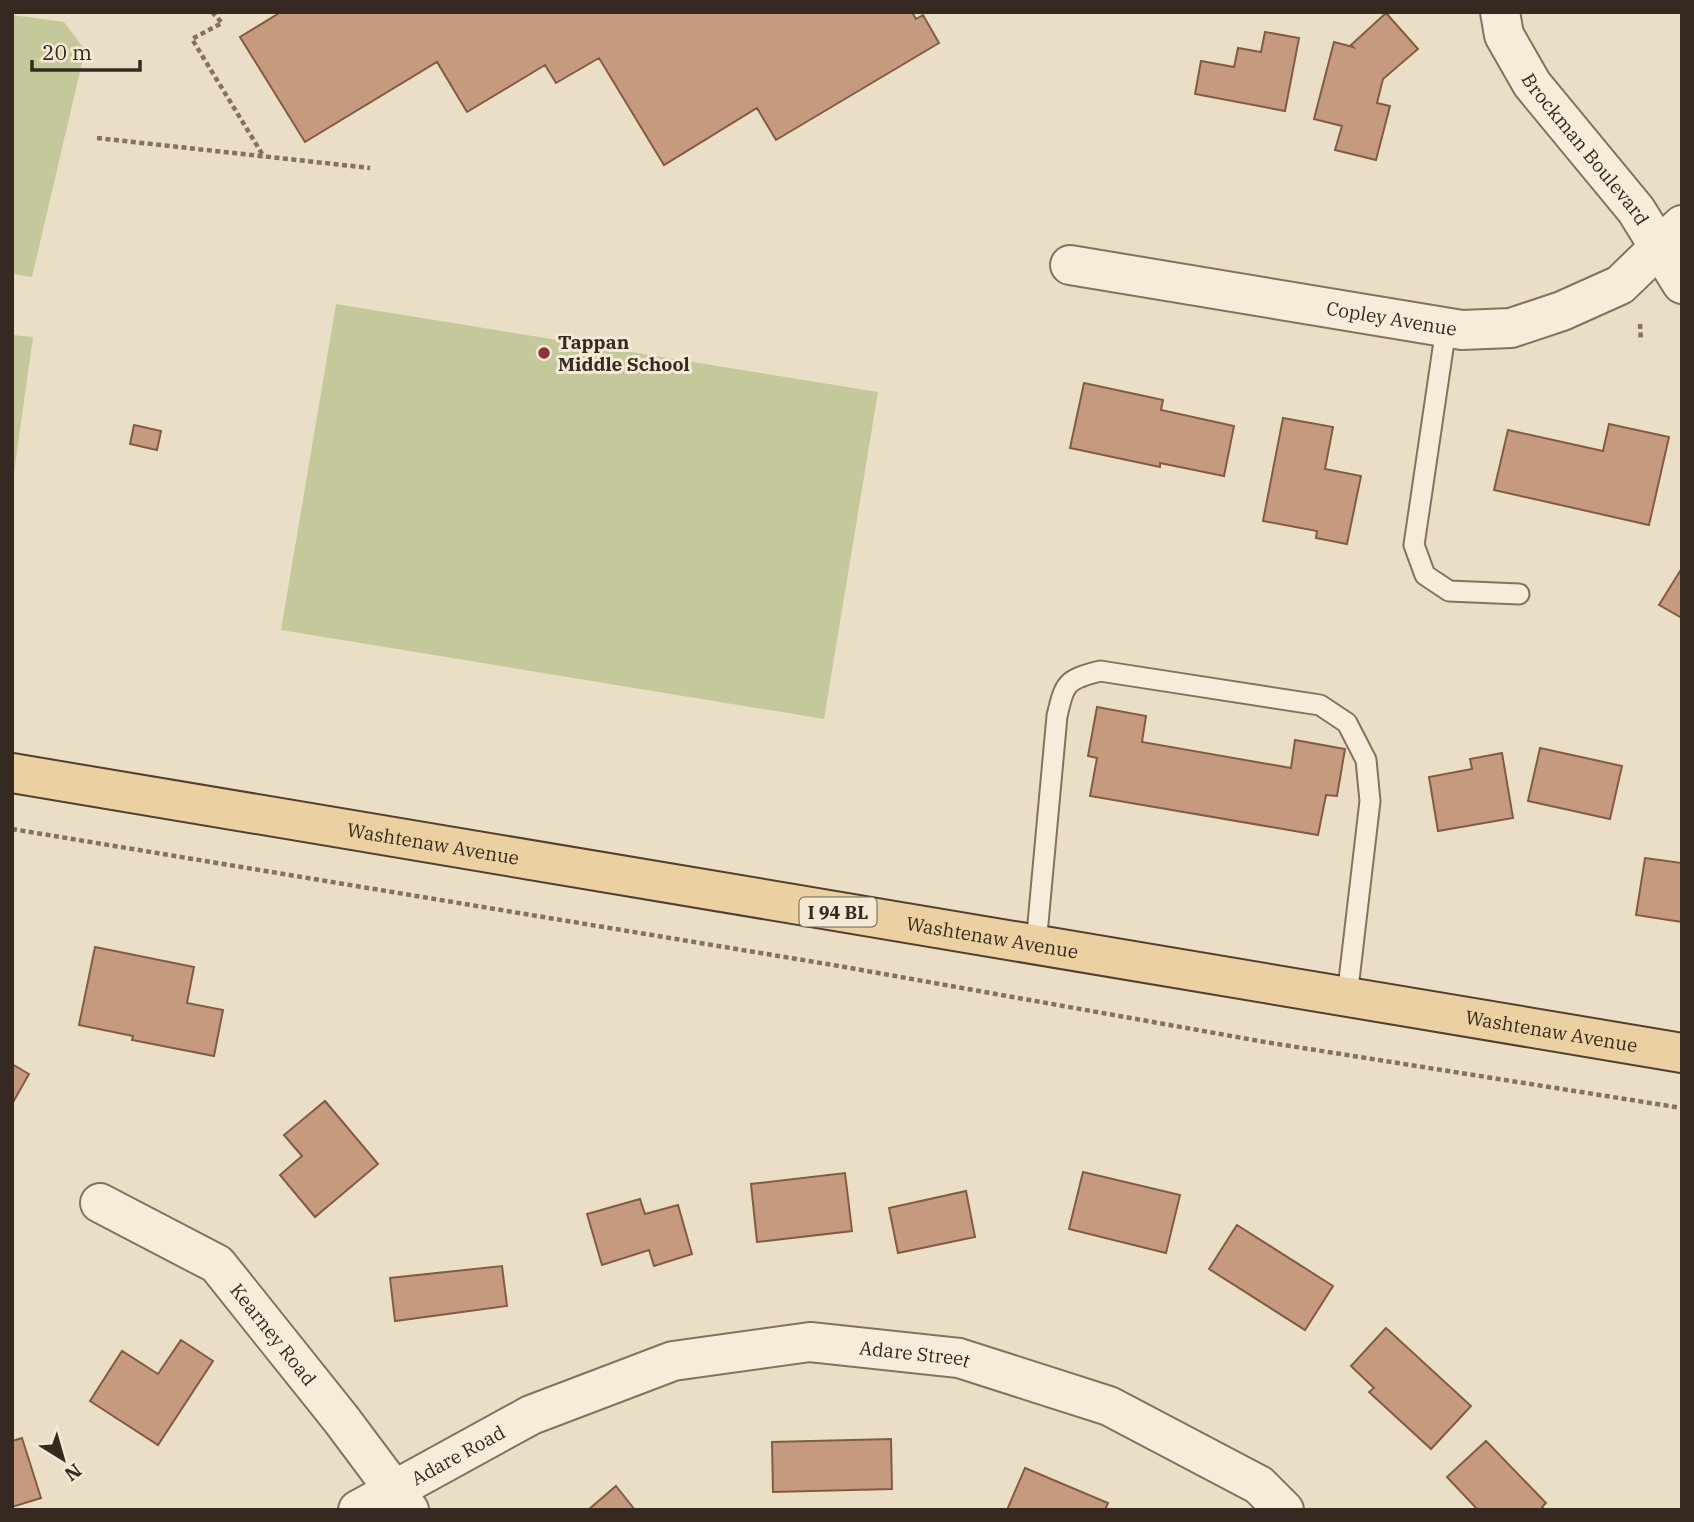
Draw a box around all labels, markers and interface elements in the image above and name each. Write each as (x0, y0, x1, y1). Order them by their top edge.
scale bar (32, 28, 140, 72)
text: 20 m (42, 38, 92, 66)
street label: Brockman Boulevard (1516, 69, 1654, 230)
street label: Copley Avenue (1325, 296, 1459, 341)
place label: Tappan Middle School (558, 330, 690, 376)
marker: Tappan Middle School (536, 345, 552, 361)
street label: Washtenaw Avenue (345, 817, 521, 870)
road number: I 94 BL (800, 897, 876, 926)
street label: Washtenaw Avenue (904, 911, 1080, 964)
street label: Washtenaw Avenue (1464, 1005, 1639, 1057)
street label: Kearney Road (225, 1278, 321, 1390)
street label: Adare Street (858, 1335, 974, 1373)
street label: Adare Road (407, 1420, 509, 1490)
north arrow (28, 1424, 98, 1494)
text: N (60, 1458, 86, 1487)

